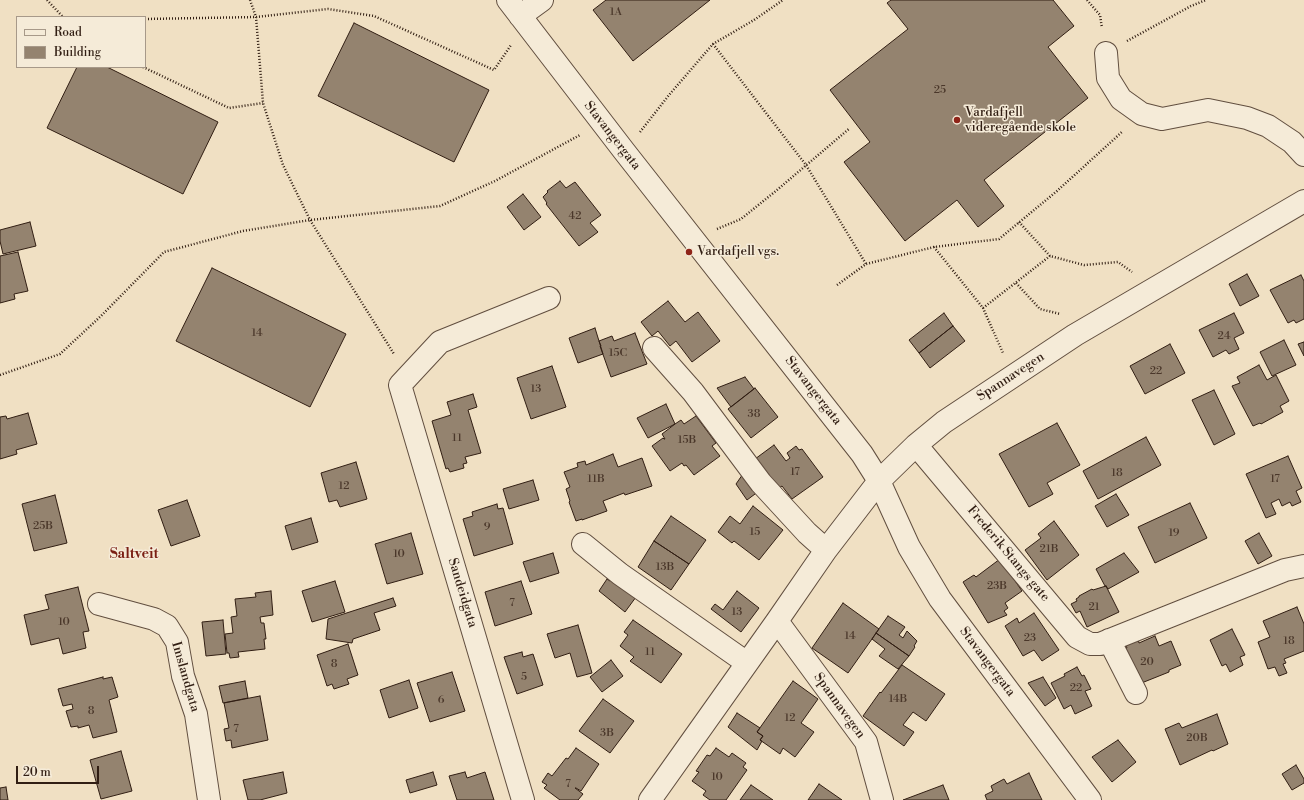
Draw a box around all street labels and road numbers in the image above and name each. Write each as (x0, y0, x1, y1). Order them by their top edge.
street label: Stavangergata (580, 99, 644, 173)
street label: Spannavegen (974, 349, 1048, 405)
street label: Stavangergata (781, 354, 845, 428)
street label: Frederik Stangs gate (963, 503, 1053, 605)
street label: Sandeidgata (444, 556, 480, 630)
street label: Stavangergata (956, 624, 1018, 700)
street label: Imslandgata (168, 640, 202, 714)
street label: Spannavegen (810, 670, 868, 742)

